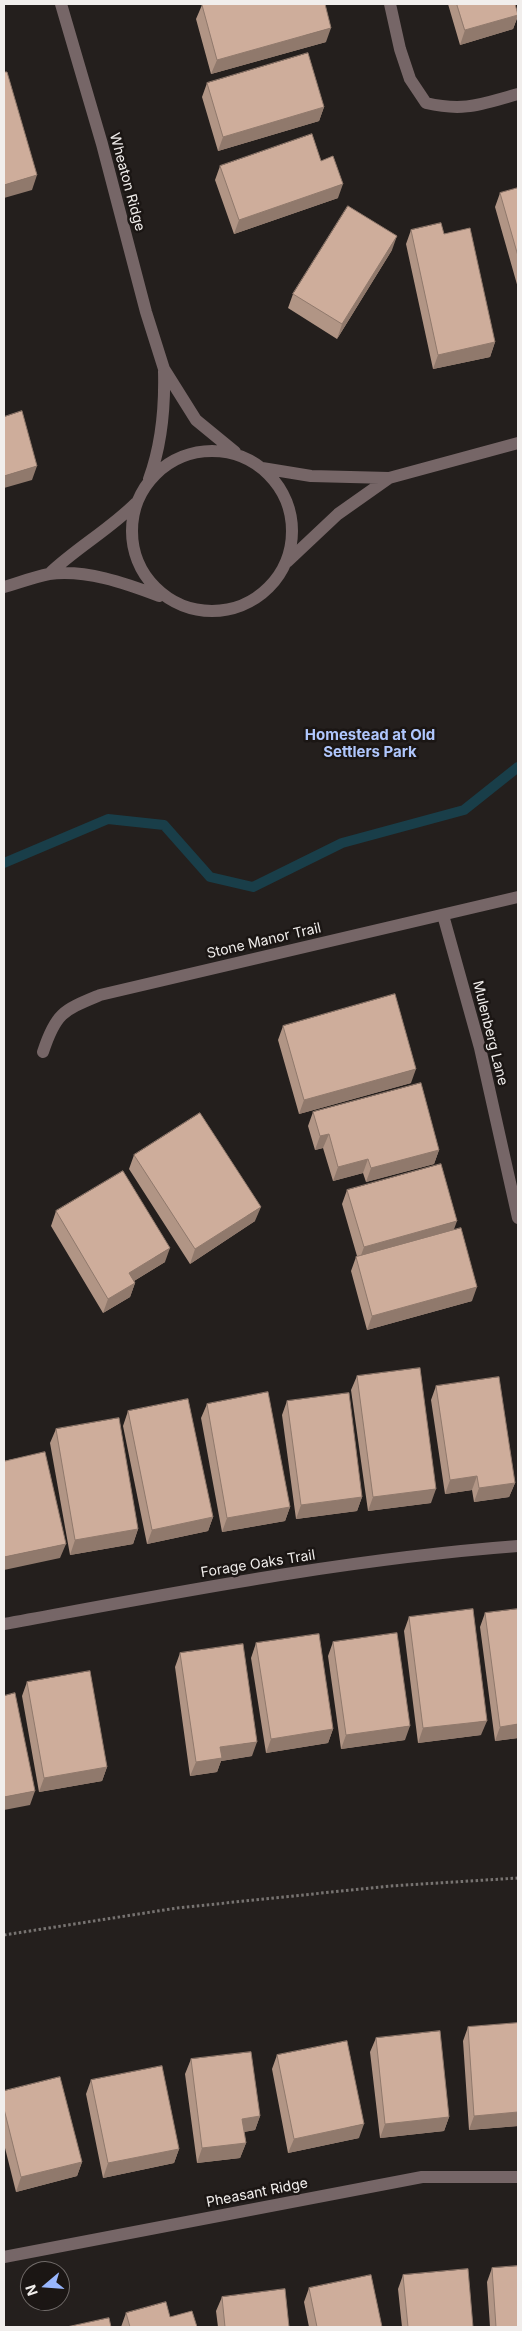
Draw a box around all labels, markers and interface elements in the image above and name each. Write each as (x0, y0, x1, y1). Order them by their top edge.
street label: Wheaton Ridge (106, 131, 148, 233)
district label: Homestead at Old Settlers Park (305, 726, 435, 761)
street label: Stone Manor Trail (205, 920, 323, 962)
street label: Mulenberg Lane (469, 979, 511, 1087)
street label: Forage Oaks Trail (200, 1547, 316, 1581)
street label: Pheasant Ridge (205, 2175, 309, 2211)
north arrow (20, 2261, 70, 2311)
text: N (21, 2283, 41, 2298)

